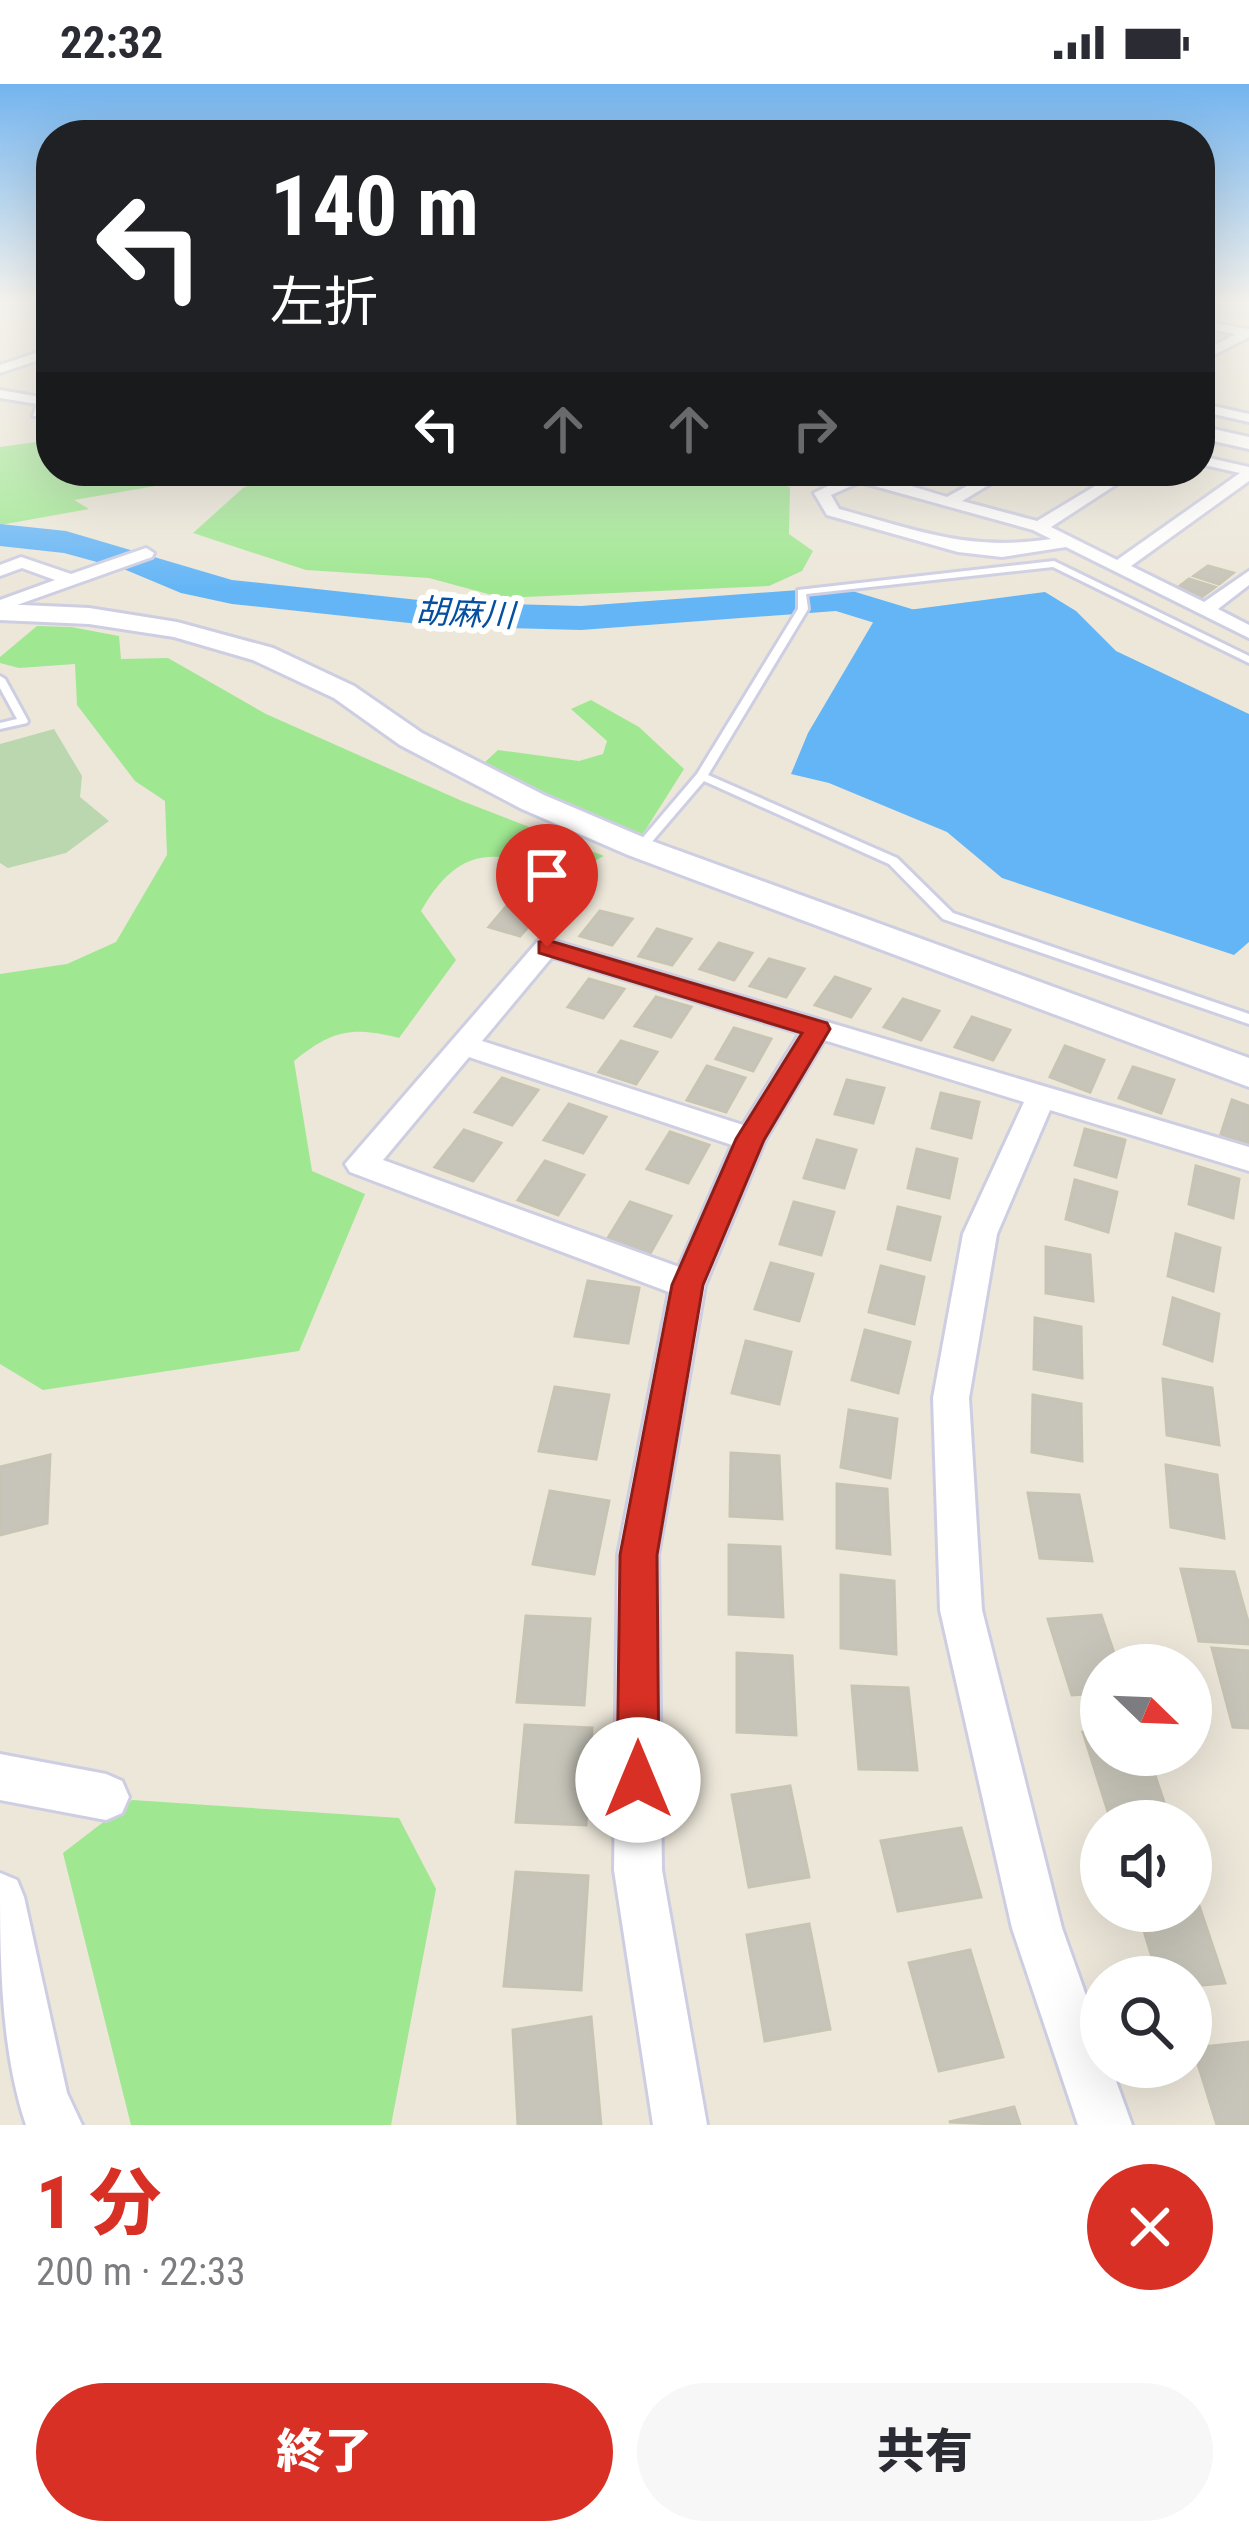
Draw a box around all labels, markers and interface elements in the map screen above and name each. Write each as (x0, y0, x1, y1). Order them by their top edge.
text: 22:32 (60, 16, 163, 69)
text: 140 m (270, 157, 479, 256)
icon: left (72, 168, 228, 324)
text: 左折 (270, 271, 378, 334)
icon: left (404, 396, 470, 462)
icon: ahead (530, 396, 596, 462)
icon: ahead (656, 396, 722, 462)
icon: right (782, 396, 848, 462)
water label: 胡麻川 (415, 591, 518, 635)
pin (496, 824, 598, 947)
icon: arrive (514, 842, 580, 908)
north arrow (1080, 1644, 1212, 1776)
map controls (1080, 1644, 1212, 2088)
position arrow (575, 1717, 701, 1843)
button: sound (1080, 1800, 1212, 1932)
button: search (1080, 1956, 1212, 2088)
text: 1 分 (36, 2161, 161, 2246)
button: close (1087, 2164, 1213, 2290)
text: 200 m · 22:33 (36, 2249, 246, 2295)
button: 終了 (36, 2383, 613, 2521)
button: 共有 (637, 2383, 1213, 2521)

